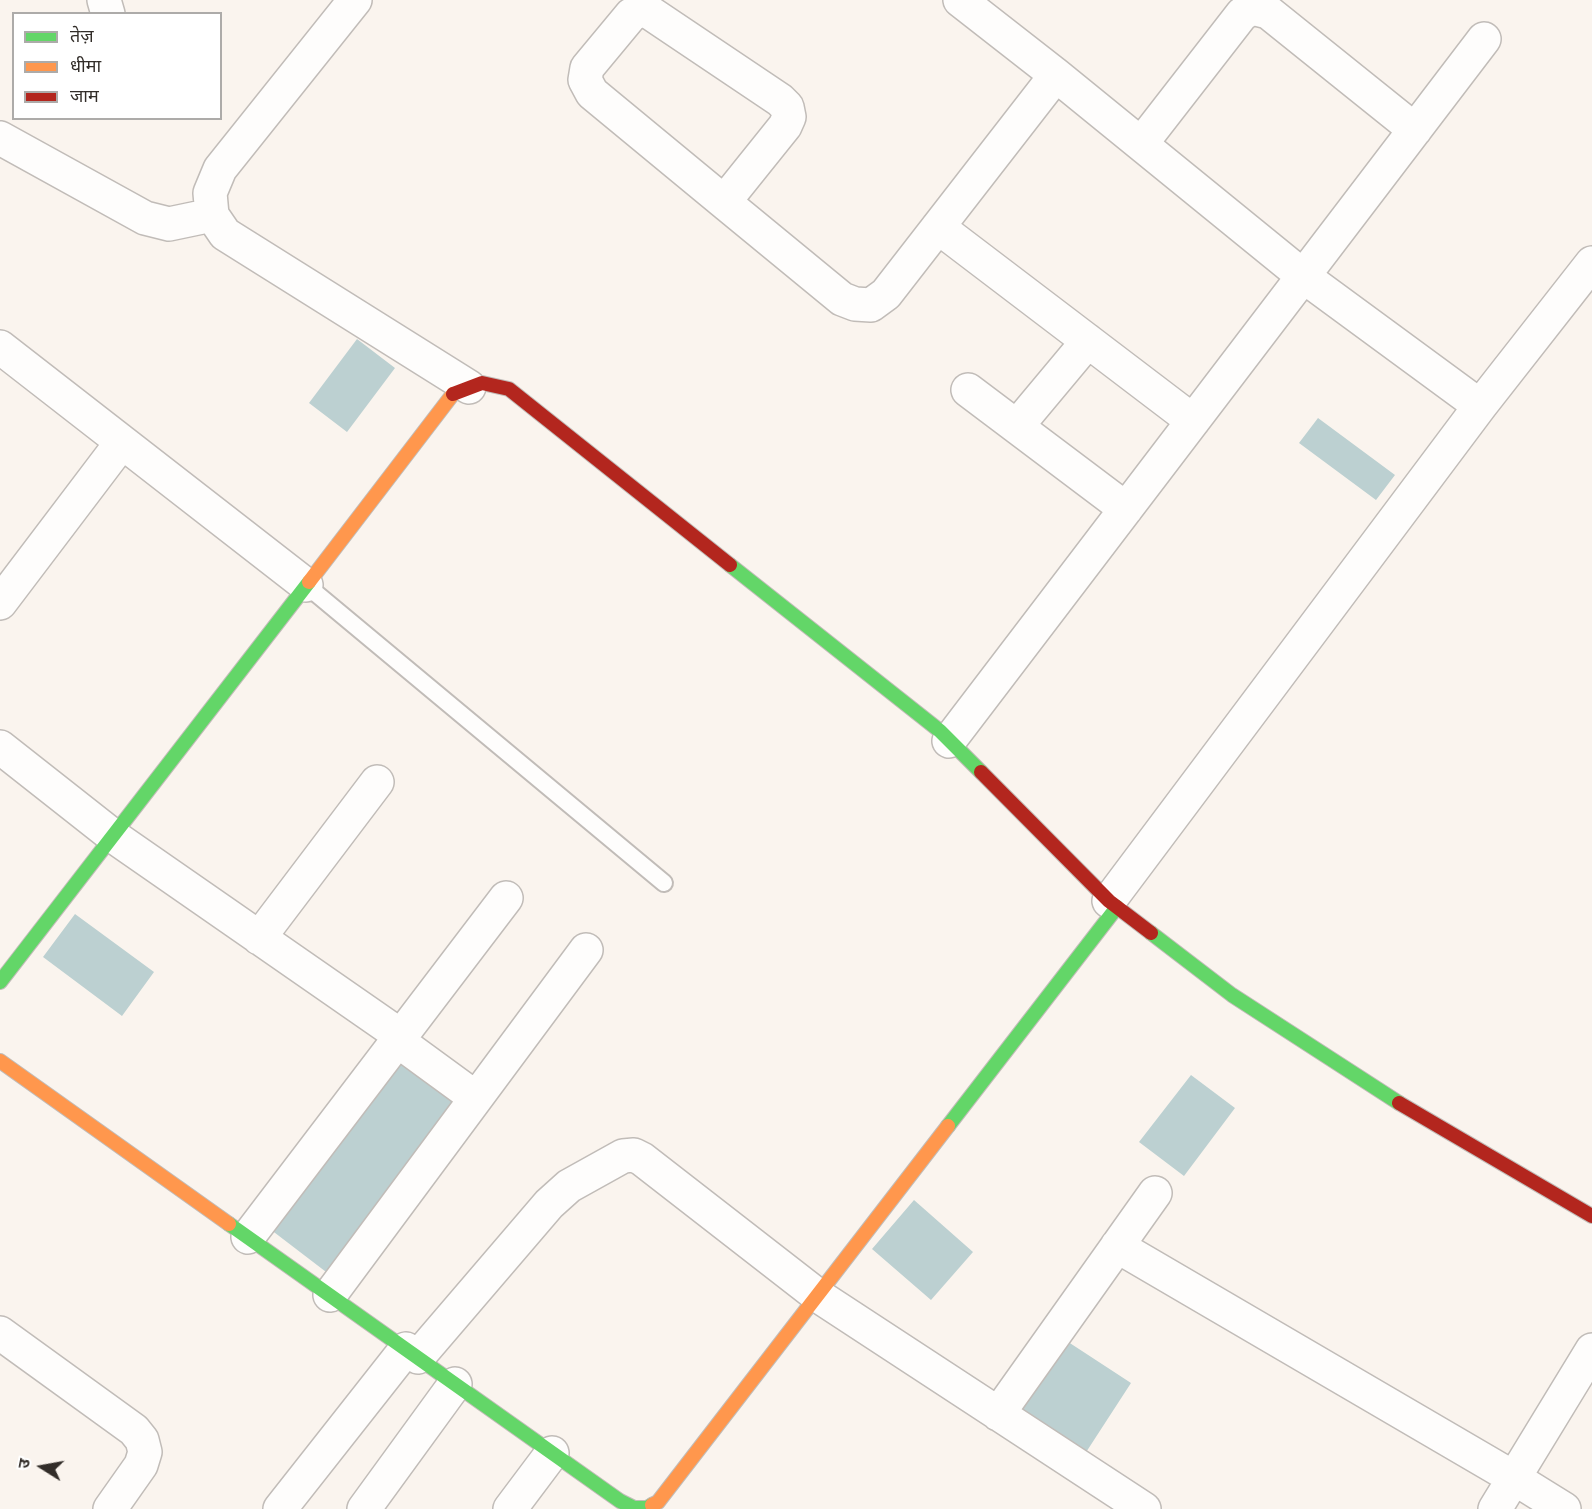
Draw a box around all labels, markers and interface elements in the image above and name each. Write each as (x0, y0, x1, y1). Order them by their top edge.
legend (12, 12, 222, 120)
text: तेज़ (70, 26, 94, 46)
text: धीमा (70, 56, 101, 76)
text: जाम (70, 86, 99, 106)
north arrow (12, 1437, 72, 1497)
text: उ (15, 1457, 33, 1470)

